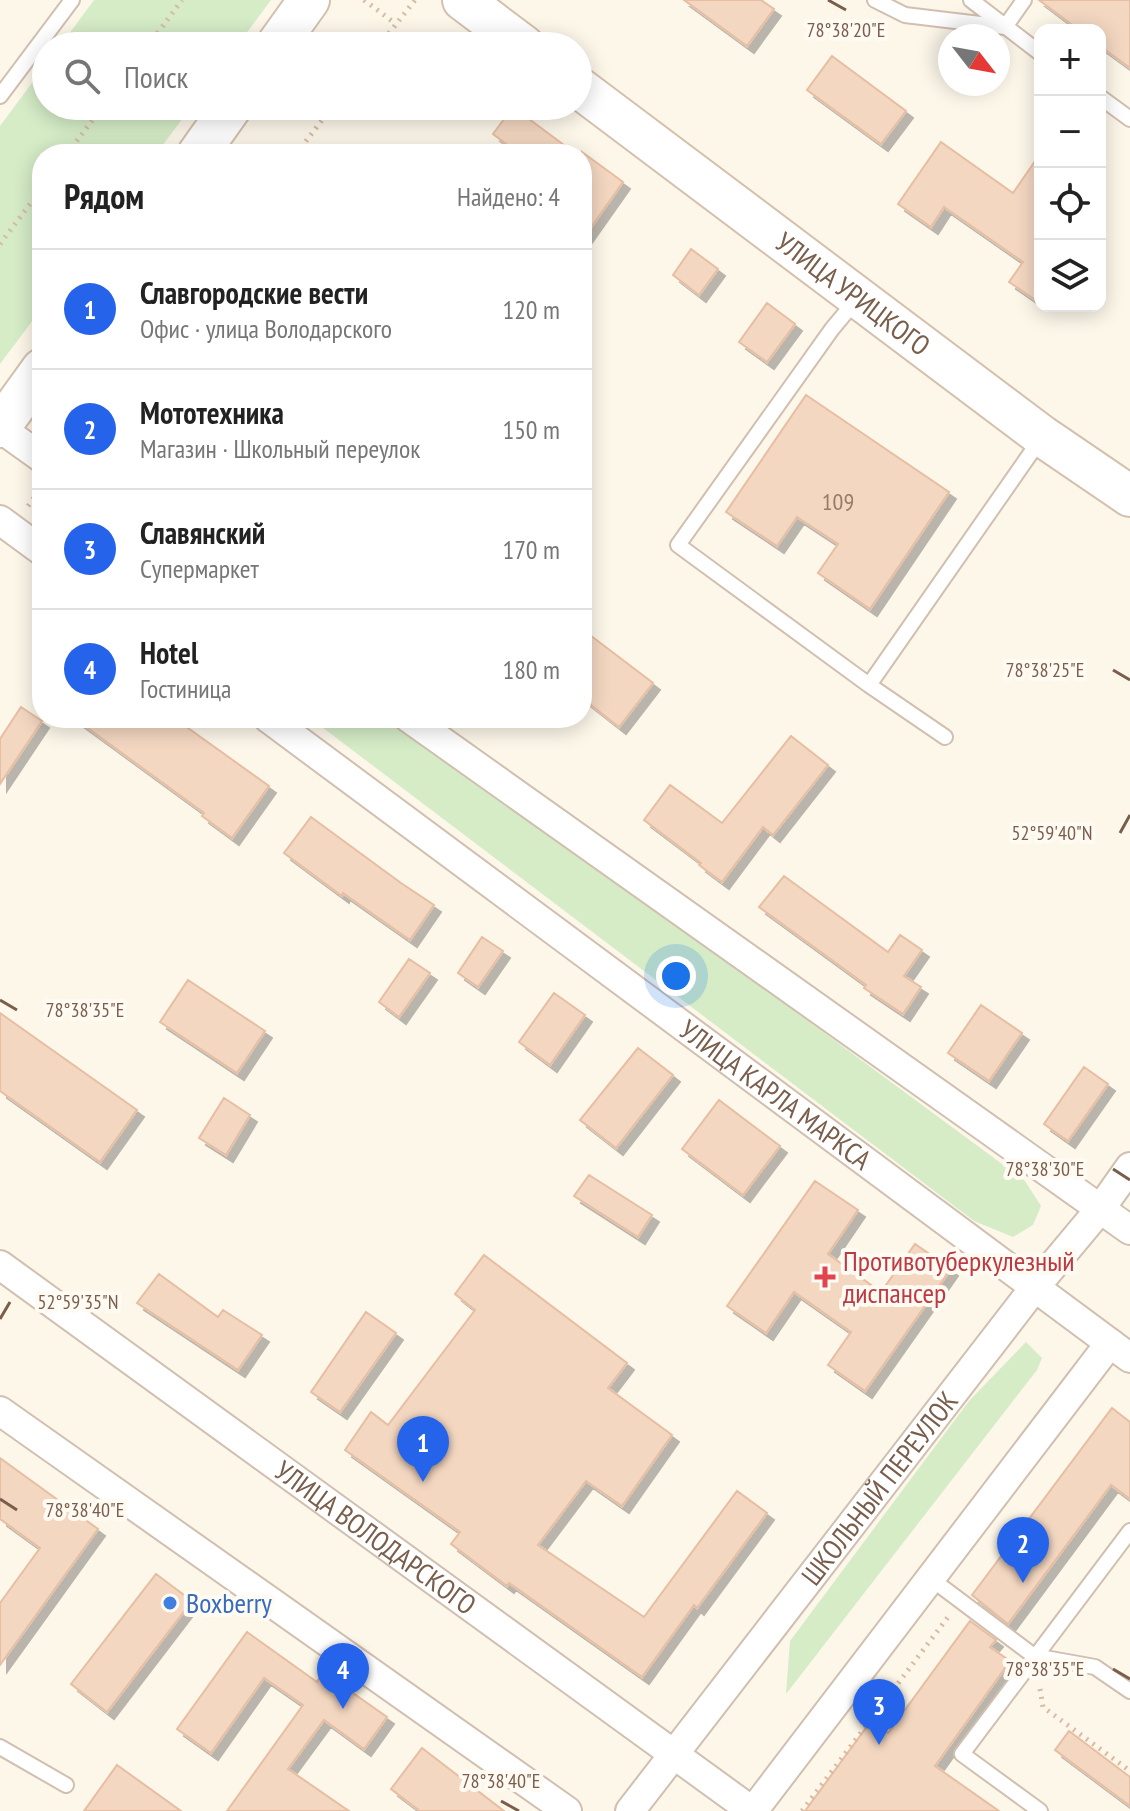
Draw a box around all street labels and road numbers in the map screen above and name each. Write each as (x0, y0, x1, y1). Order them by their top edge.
street label: УЛИЦА УРИЦКОГО (769, 223, 938, 364)
street label: УЛИЦА КАРЛА МАРКСА (673, 1011, 879, 1178)
street label: ШКОЛЬНЫЙ ПЕРЕУЛОК (792, 1383, 966, 1592)
street label: УЛИЦА ВОЛОДАРСКОГО (268, 1452, 484, 1623)

